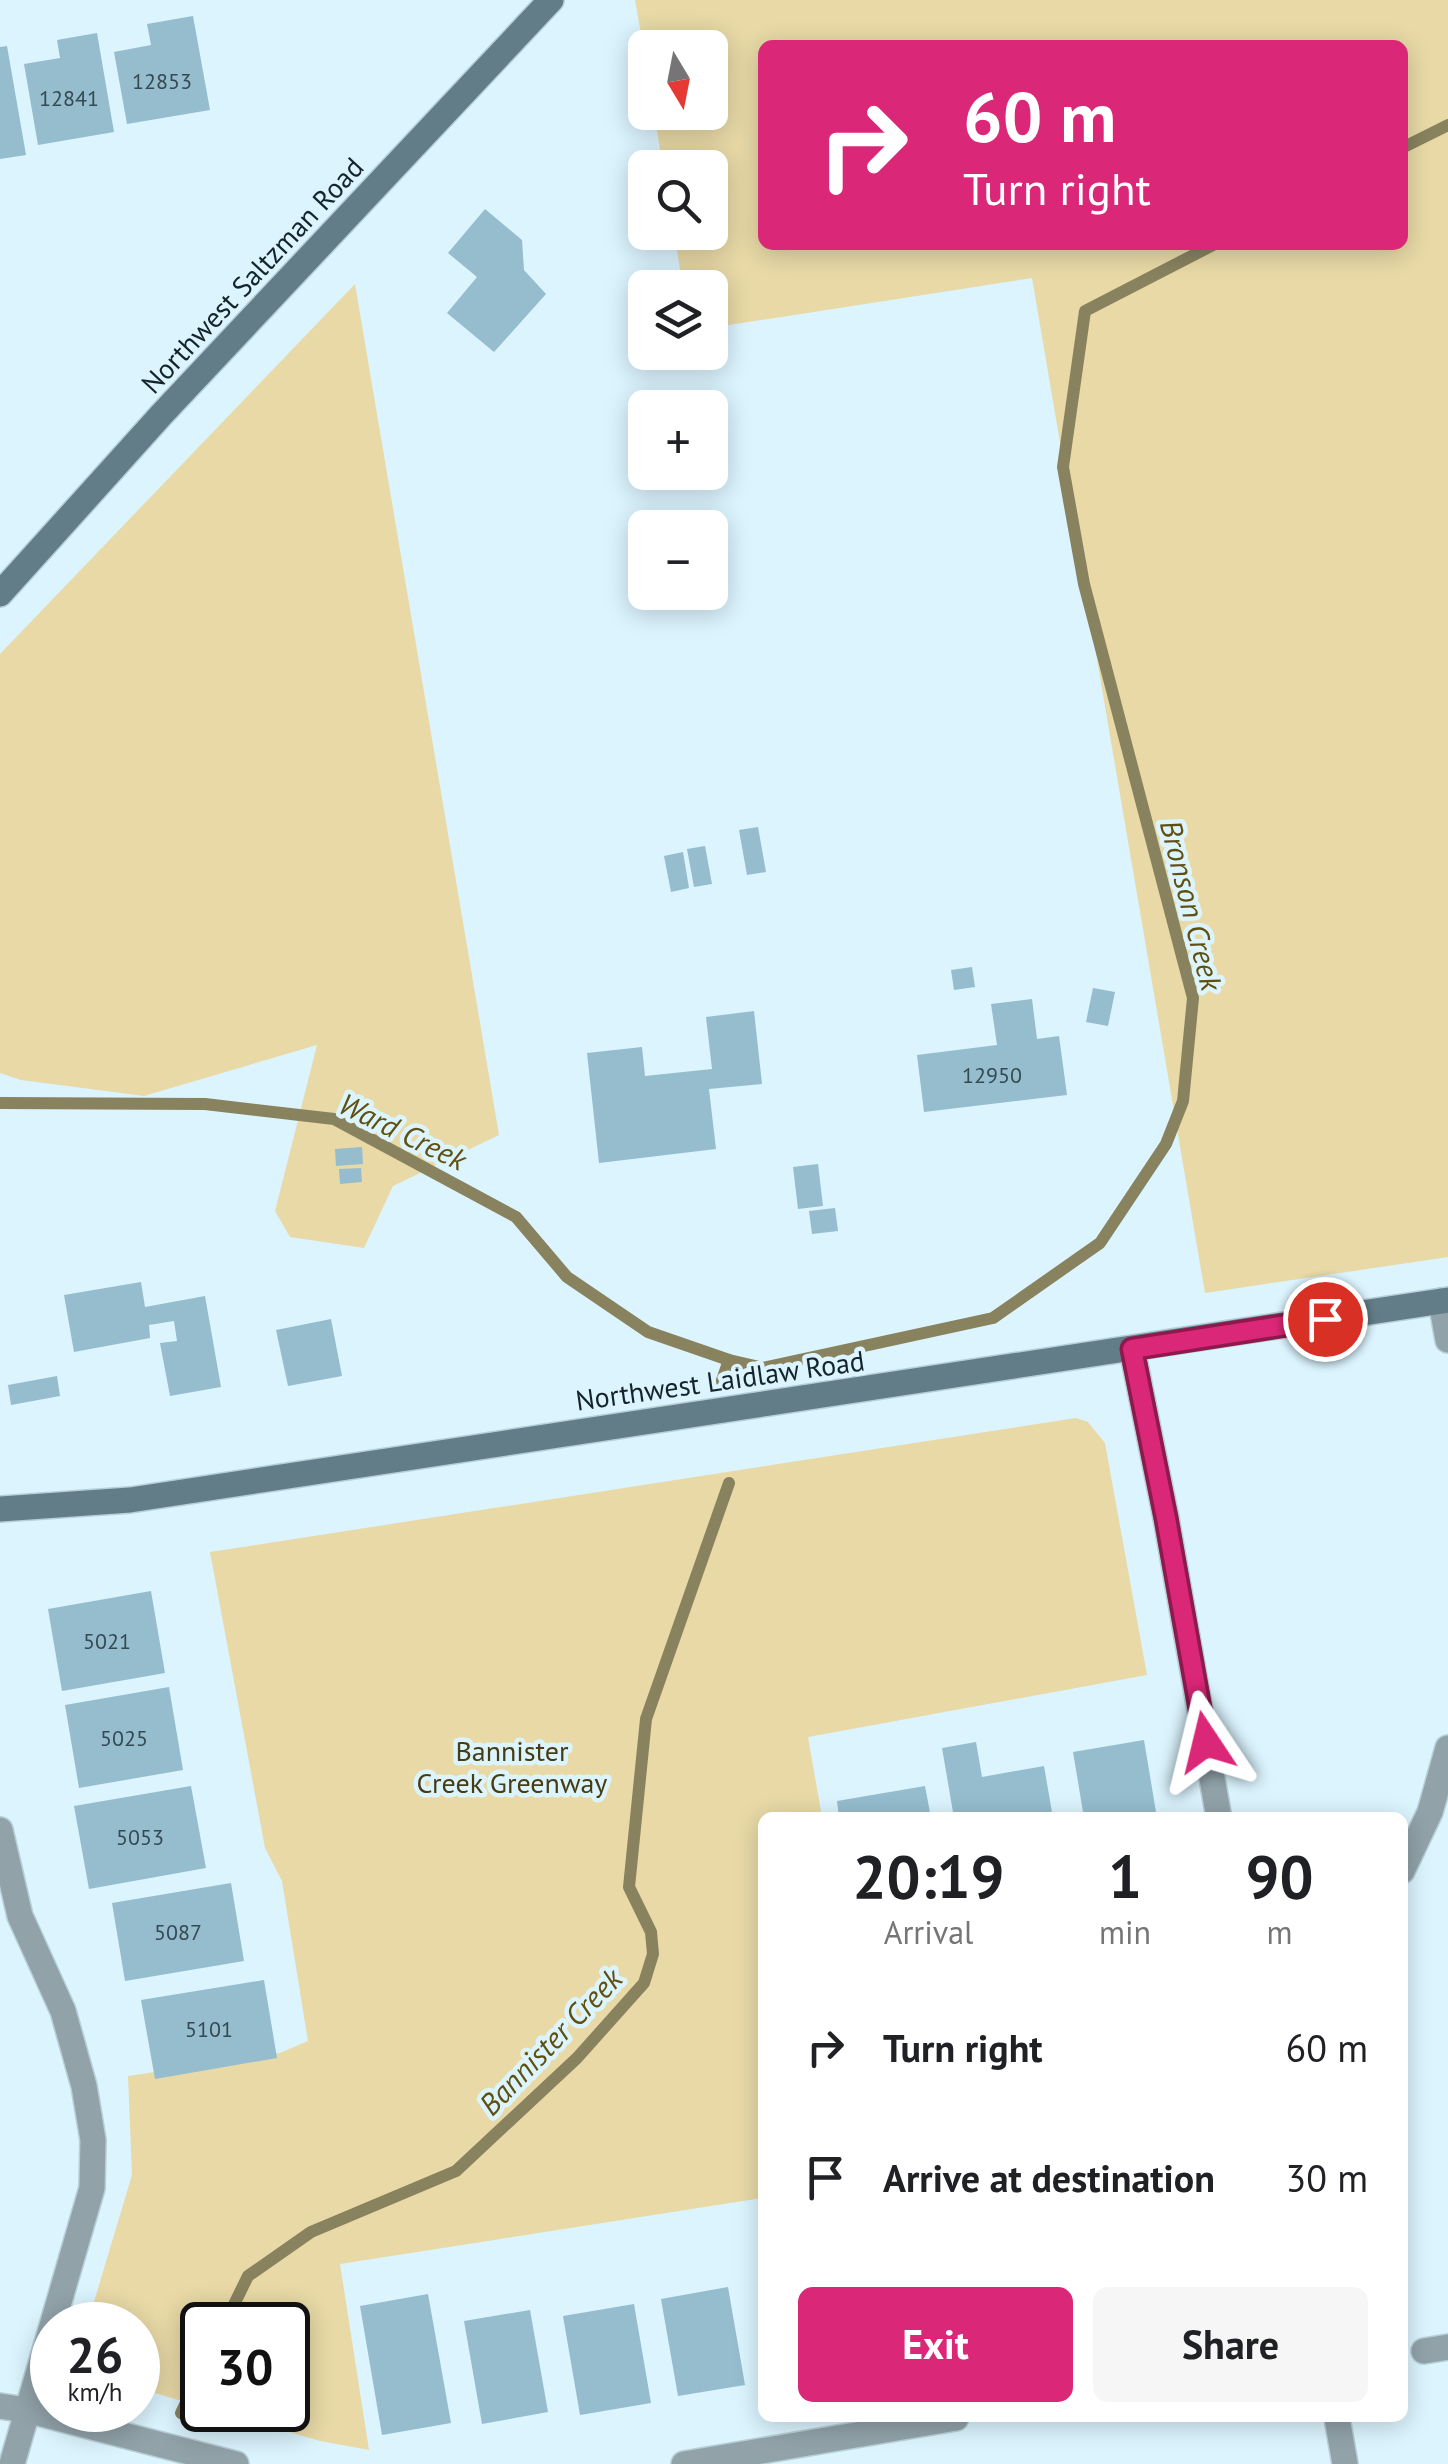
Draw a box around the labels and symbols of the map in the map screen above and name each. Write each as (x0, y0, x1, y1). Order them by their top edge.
north arrow (628, 30, 728, 130)
house number: 12853 (132, 67, 192, 95)
house number: 12841 (39, 84, 99, 112)
street label: Northwest Saltzman Road (133, 149, 371, 401)
water label: Bronson Creek (1152, 816, 1232, 996)
house number: 12950 (962, 1061, 1022, 1089)
water label: Ward Creek (333, 1083, 474, 1179)
pin (1283, 1277, 1368, 1362)
street label: Northwest Laidlaw Road (573, 1341, 867, 1419)
house number: 5021 (83, 1627, 131, 1655)
position arrow (1154, 1690, 1258, 1794)
house number: 5025 (100, 1724, 148, 1752)
park label: Bannister Creek Greenway (417, 1732, 607, 1801)
house number: 5053 (116, 1823, 164, 1851)
house number: 5087 (154, 1918, 202, 1946)
water label: Bannister Creek (470, 1958, 631, 2123)
house number: 5101 (185, 2015, 233, 2043)
speed limit sign: 30 (180, 2302, 310, 2432)

